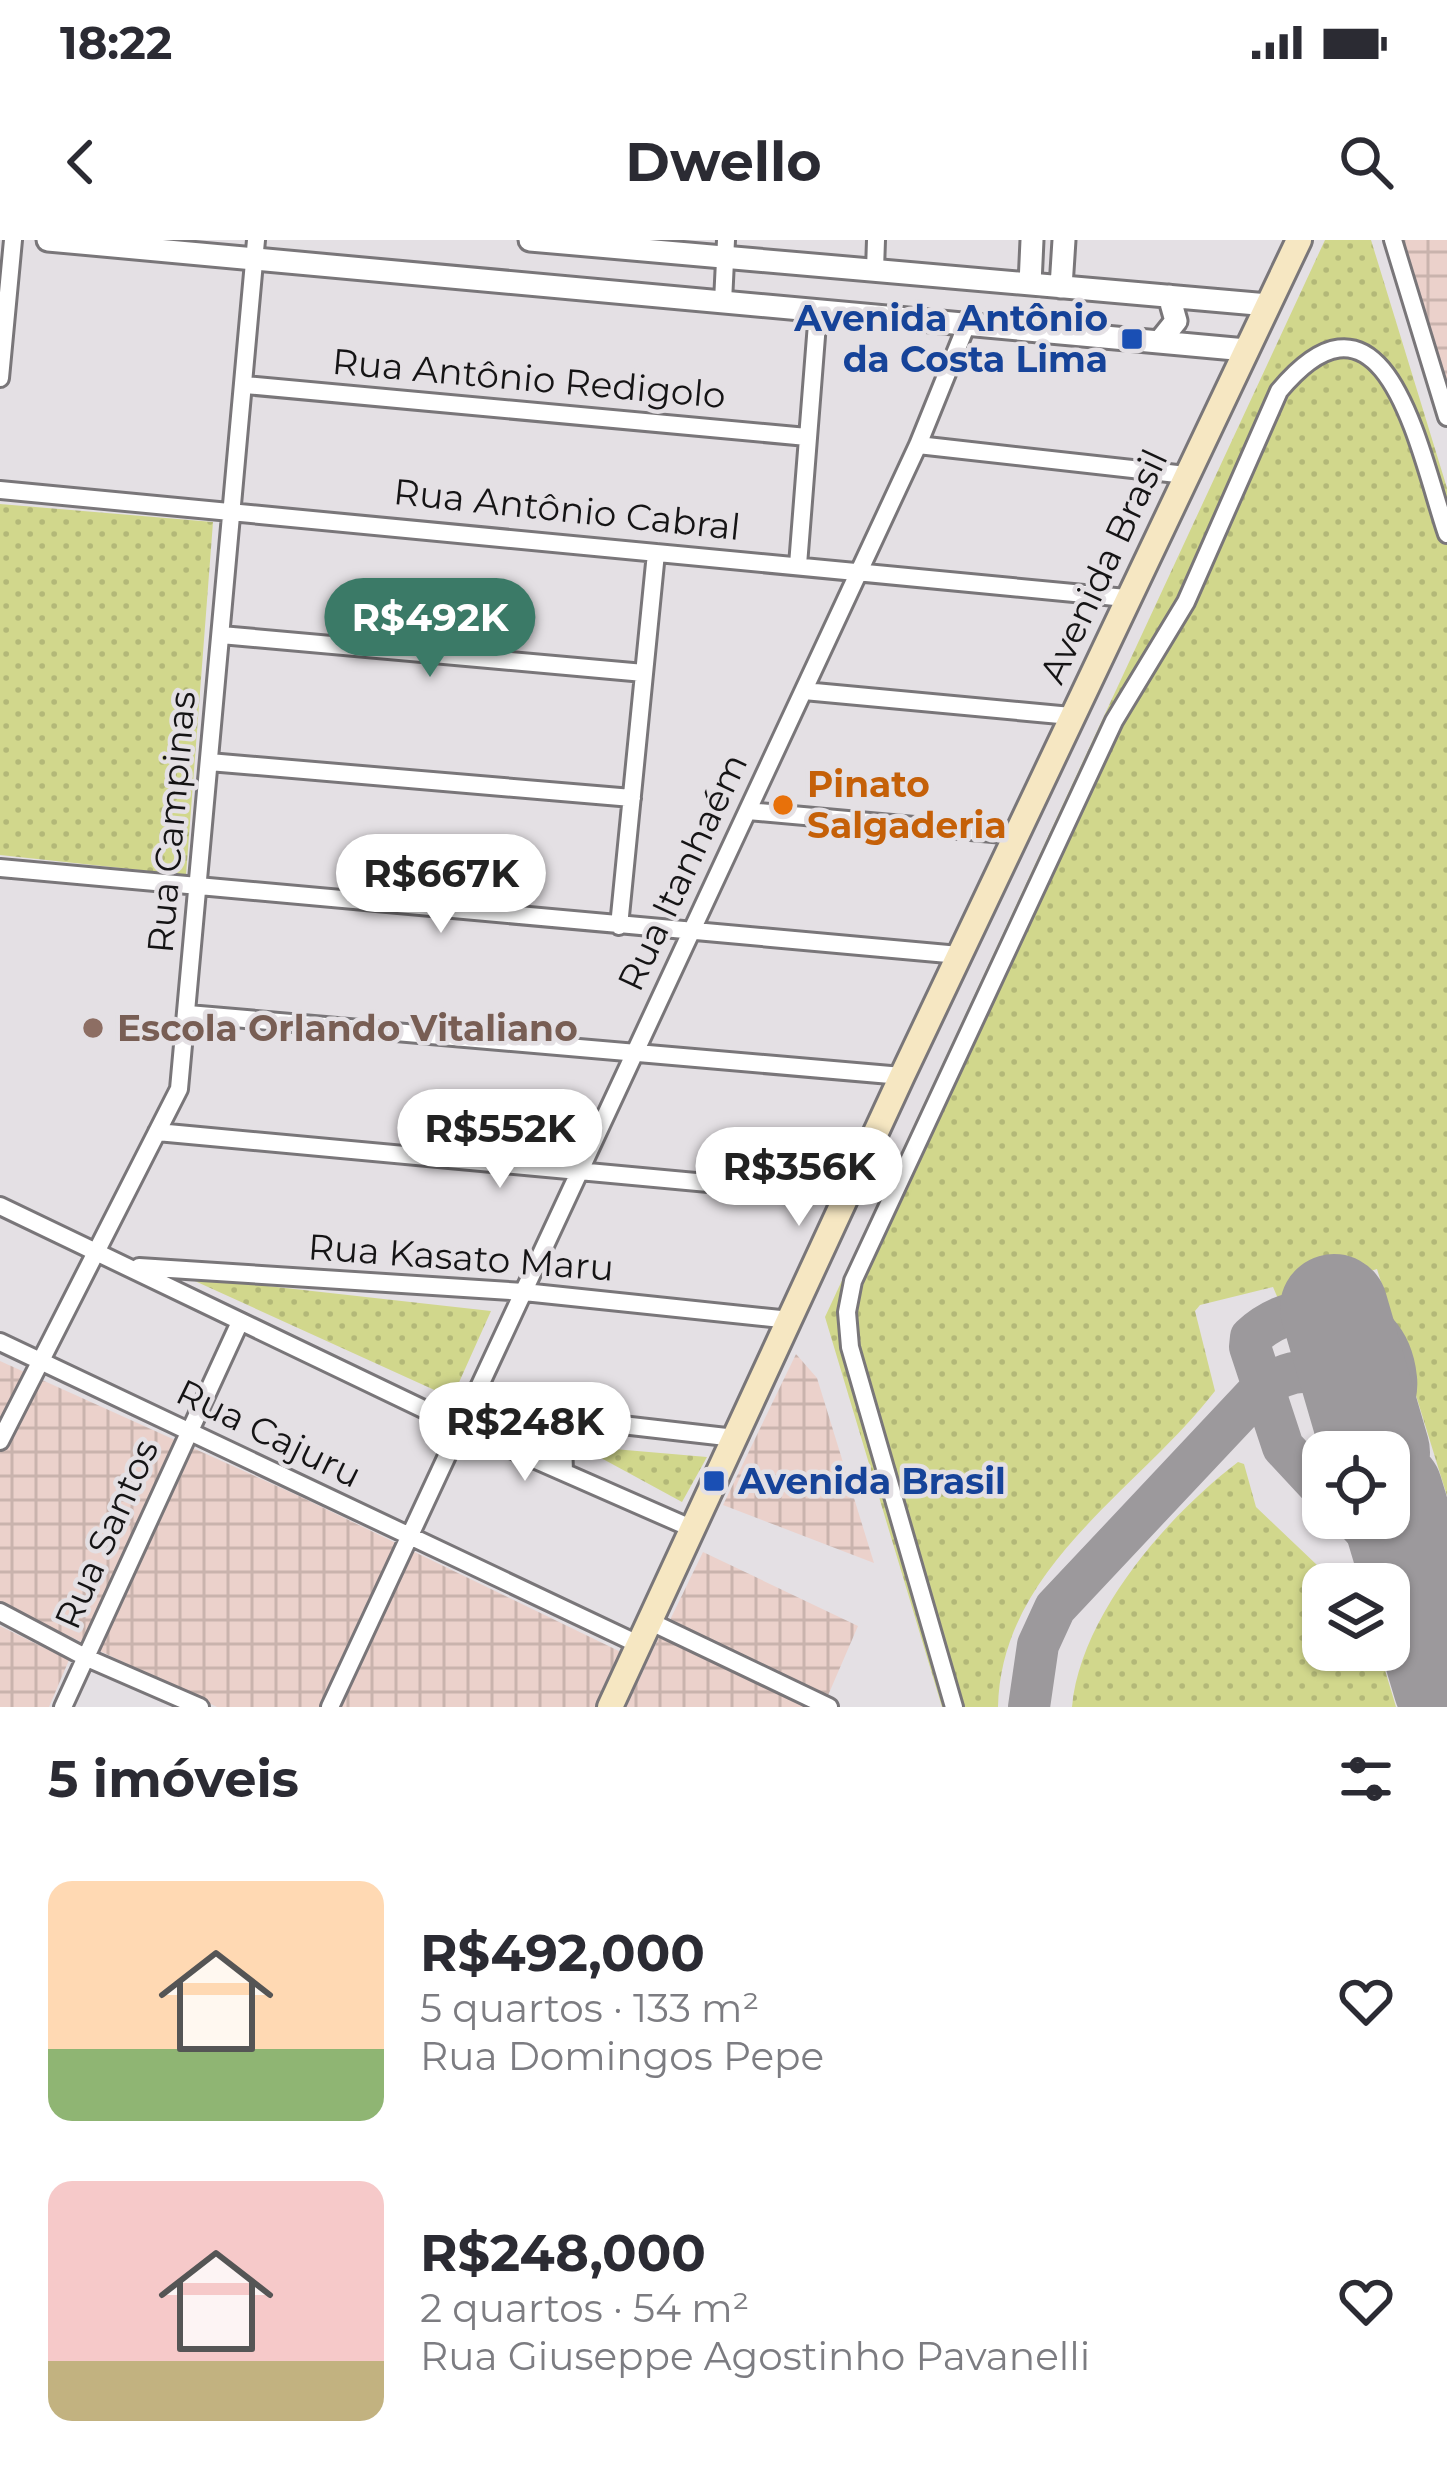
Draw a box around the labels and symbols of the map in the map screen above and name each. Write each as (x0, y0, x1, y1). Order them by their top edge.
place label: Avenida Antônio da Costa Lima (793, 296, 1108, 381)
marker: Avenida Antônio da Costa Lima (1119, 326, 1145, 352)
street label: Rua Antônio Redigolo (330, 339, 728, 417)
street label: Avenida Brasil (1030, 442, 1176, 690)
street label: Rua Antônio Cabral (391, 469, 743, 549)
pin: R$492K (332, 578, 528, 680)
street label: Rua Campinas (138, 689, 204, 955)
street label: Rua Itanhaém (608, 746, 756, 998)
place label: Pinato Salgaderia (807, 762, 1007, 847)
marker: Pinato Salgaderia (770, 792, 796, 818)
pin: R$667K (343, 834, 539, 936)
place label: Escola Orlando Vitaliano (117, 1006, 578, 1050)
marker: Escola Orlando Vitaliano (80, 1015, 106, 1041)
pin: R$552K (402, 1089, 598, 1191)
pin: R$356K (701, 1127, 897, 1229)
street label: Rua Kasato Maru (307, 1224, 615, 1290)
street label: Rua Cajuru (169, 1369, 369, 1497)
pin: R$248K (427, 1382, 623, 1484)
street label: Rua Santos (45, 1432, 167, 1636)
place label: Avenida Brasil (737, 1459, 1006, 1503)
marker: Avenida Brasil (701, 1468, 727, 1494)

